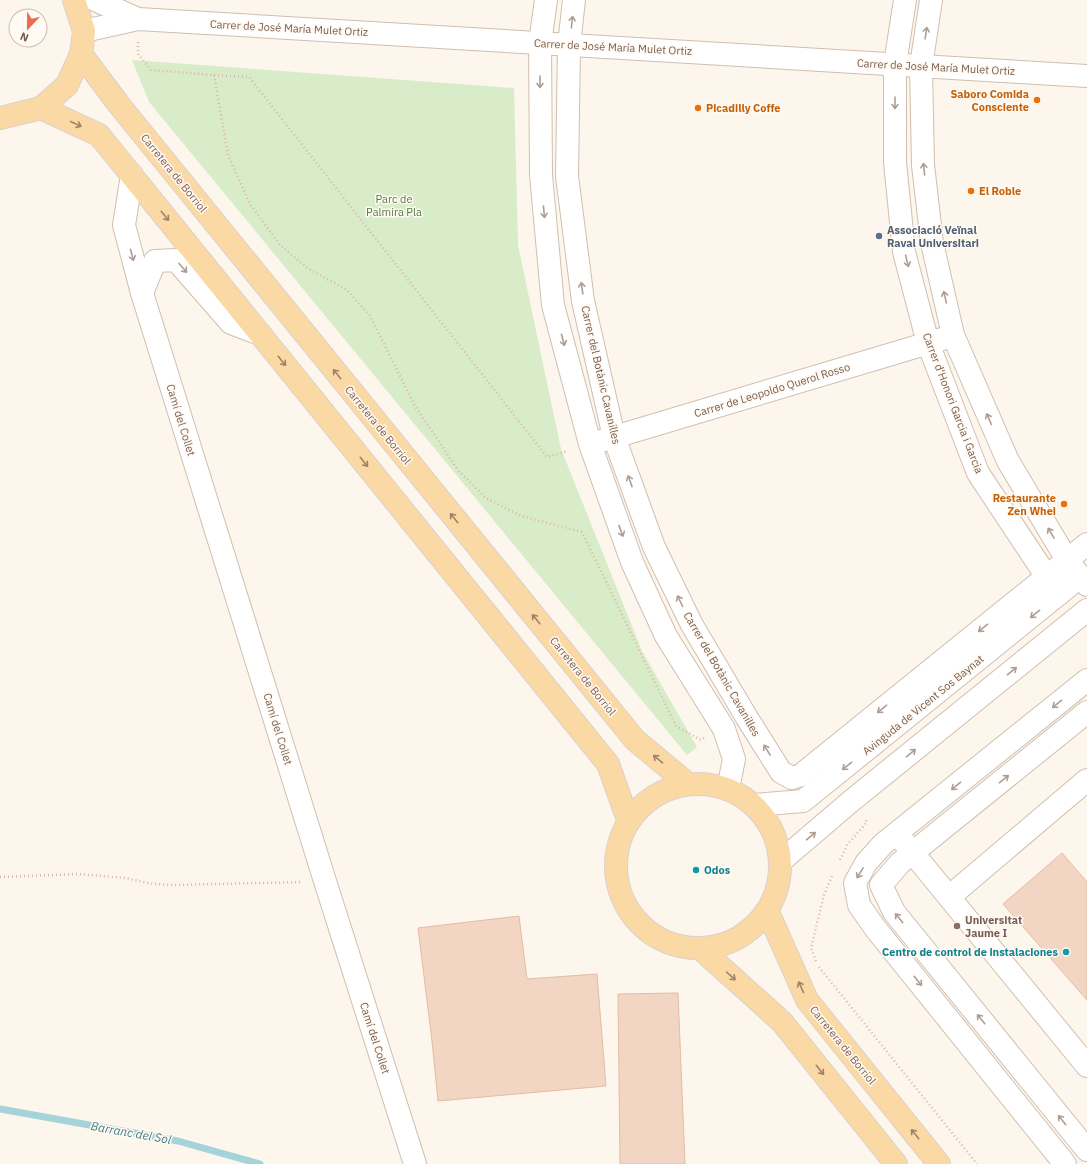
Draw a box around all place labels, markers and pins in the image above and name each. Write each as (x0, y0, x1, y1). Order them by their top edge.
place label: Saboro Comida Consciente (951, 87, 1029, 114)
marker: Saboro Comida Consciente (1032, 95, 1042, 105)
place label: Picadilly Coffe (706, 101, 781, 115)
marker: Picadilly Coffe (693, 103, 703, 113)
place label: El Roble (979, 184, 1021, 198)
marker: El Roble (966, 186, 976, 196)
place label: Associació Veïnal Raval Universitari (887, 223, 979, 250)
marker: Associació Veïnal Raval Universitari (874, 231, 884, 241)
place label: Restaurante Zen Whei (993, 491, 1056, 518)
marker: Restaurante Zen Whei (1059, 499, 1069, 509)
place label: Odos (704, 863, 731, 877)
marker: Odos (691, 865, 701, 875)
place label: Universitat Jaume I (965, 913, 1022, 940)
marker: Universitat Jaume I (952, 921, 962, 931)
place label: Centro de control de instalaciones (882, 945, 1058, 959)
marker: Centro de control de instalaciones (1061, 947, 1071, 957)

